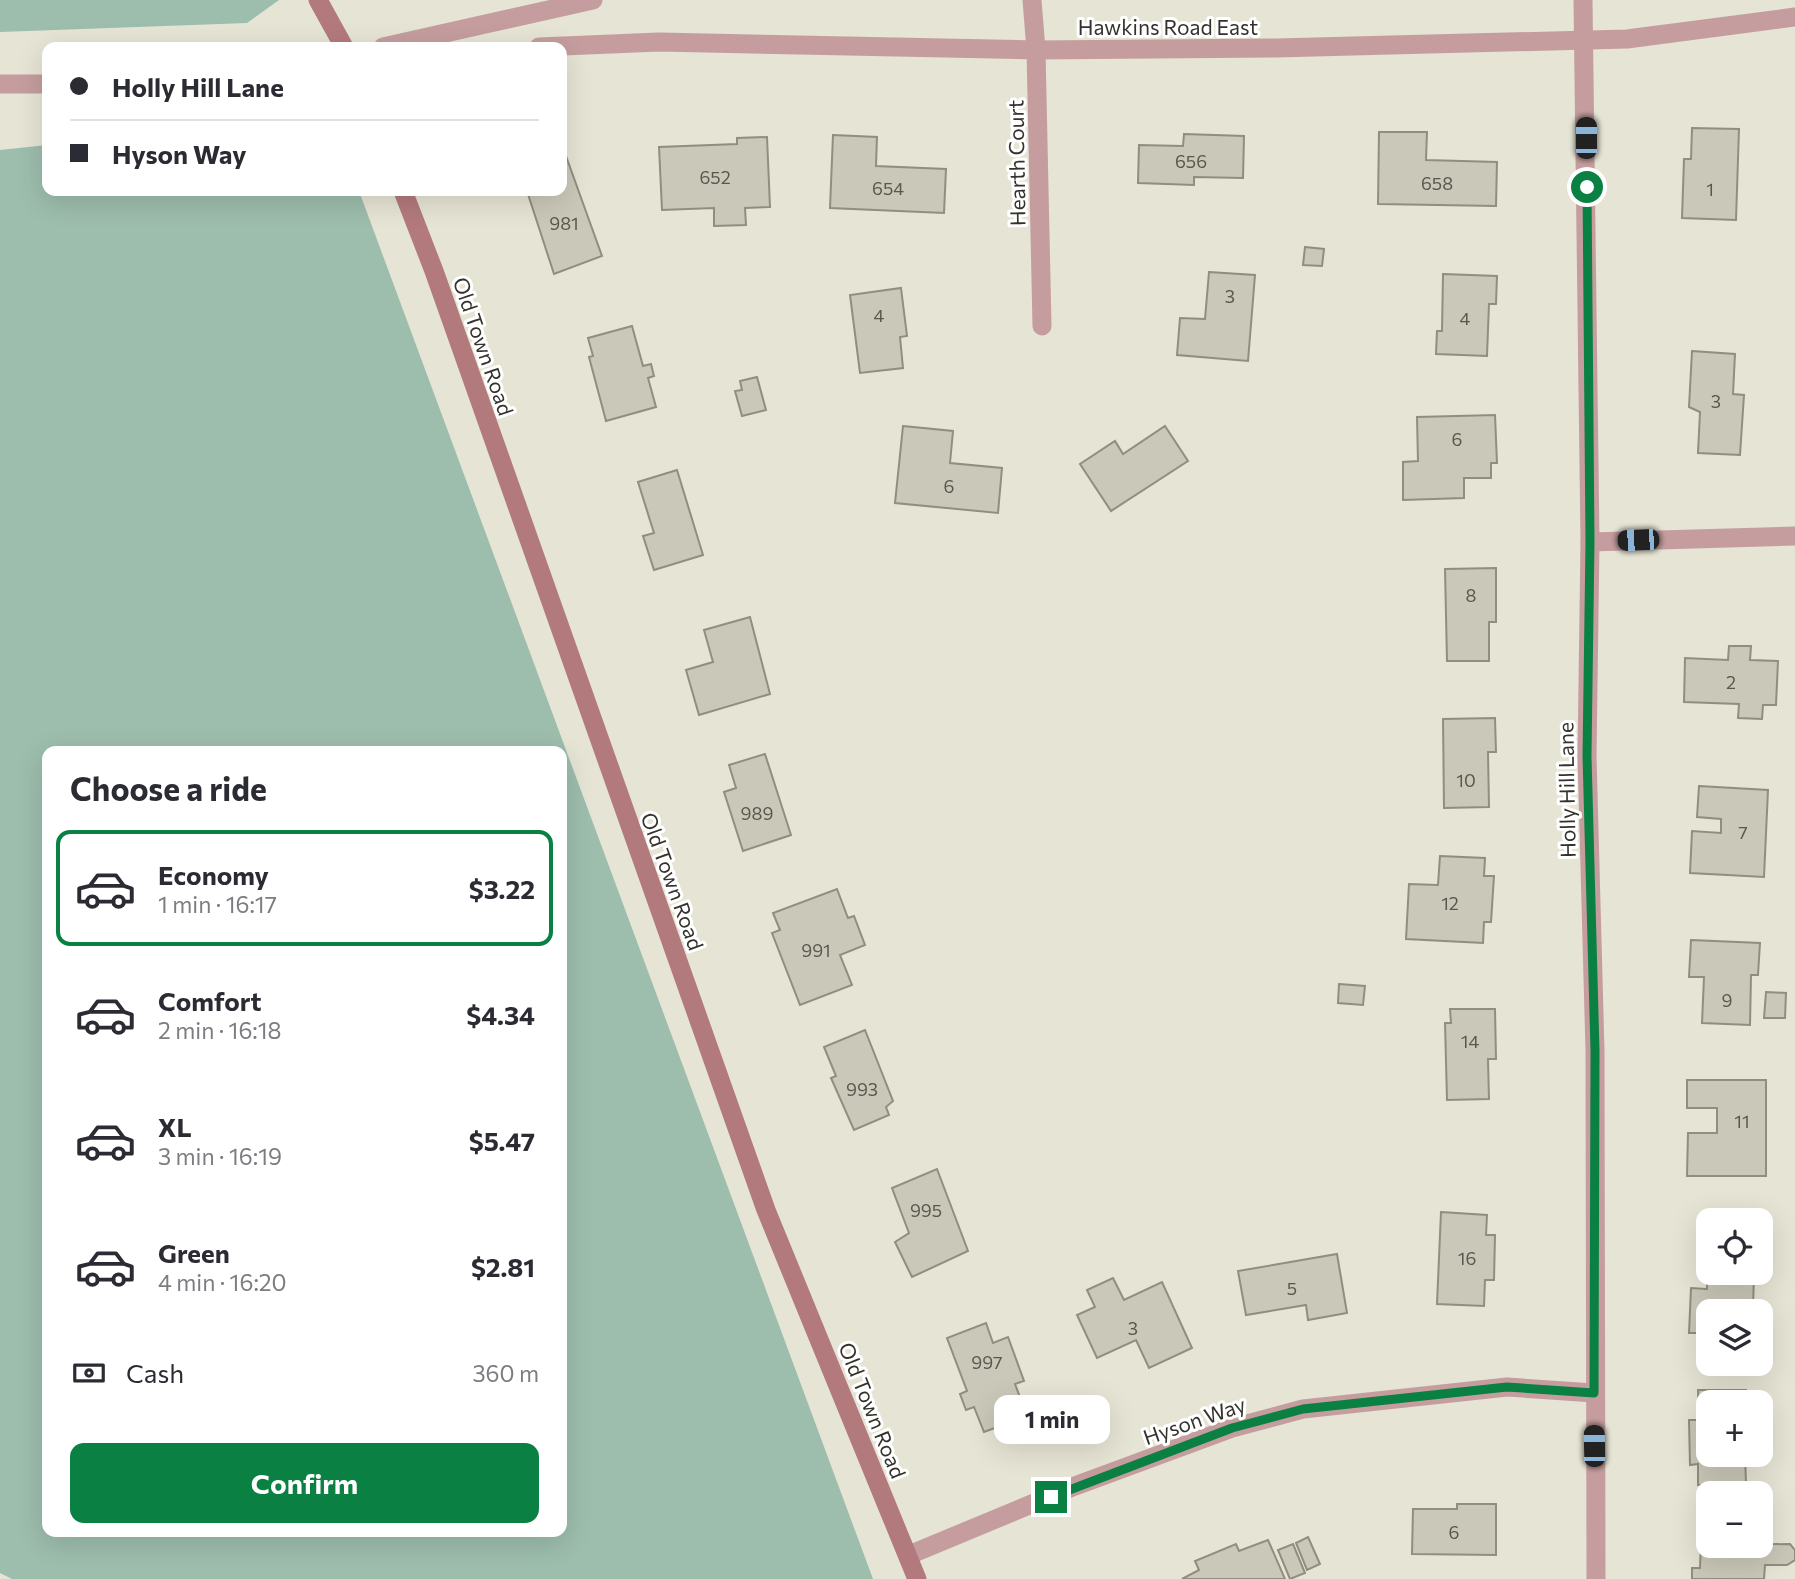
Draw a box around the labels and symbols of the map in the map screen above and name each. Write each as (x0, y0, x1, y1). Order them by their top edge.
street label: Hawkins Road East (1078, 14, 1258, 39)
street label: Hearth Court (1002, 100, 1030, 226)
car (1576, 117, 1597, 159)
house number: 656 (1175, 150, 1207, 172)
house number: 652 (699, 166, 731, 188)
route start (1571, 171, 1603, 203)
house number: 658 (1421, 172, 1453, 194)
house number: 654 (872, 177, 904, 199)
house number: 1 (1706, 178, 1714, 200)
house number: 981 (549, 212, 579, 234)
street label: Old Town Road (449, 274, 519, 418)
house number: 3 (1225, 285, 1235, 307)
house number: 4 (874, 304, 885, 326)
house number: 4 (1460, 307, 1471, 329)
house number: 3 (1711, 390, 1721, 412)
house number: 6 (1452, 428, 1462, 450)
house number: 6 (944, 475, 954, 497)
car (1617, 529, 1660, 551)
house number: 8 (1466, 584, 1477, 606)
house number: 2 (1726, 671, 1736, 693)
street label: Holly Hill Lane (1552, 722, 1580, 858)
house number: 10 (1456, 769, 1476, 791)
house number: 989 (741, 802, 773, 824)
street label: Old Town Road (637, 809, 709, 953)
house number: 7 (1738, 821, 1748, 843)
house number: 12 (1441, 892, 1459, 914)
house number: 991 (801, 939, 831, 961)
house number: 9 (1722, 989, 1732, 1011)
house number: 14 (1461, 1030, 1479, 1052)
house number: 993 (846, 1078, 878, 1100)
house number: 11 (1734, 1110, 1750, 1132)
house number: 995 (910, 1199, 942, 1221)
house number: 16 (1458, 1247, 1476, 1269)
house number: 5 (1287, 1277, 1297, 1299)
house number: 3 (1128, 1317, 1138, 1339)
street label: Old Town Road (834, 1338, 912, 1482)
house number: 997 (971, 1351, 1003, 1373)
street label: Hyson Way (1140, 1391, 1249, 1449)
callout: 1 min (993, 1396, 1109, 1444)
car (1584, 1425, 1605, 1467)
route end (1035, 1481, 1067, 1513)
house number: 6 (1449, 1521, 1459, 1543)

